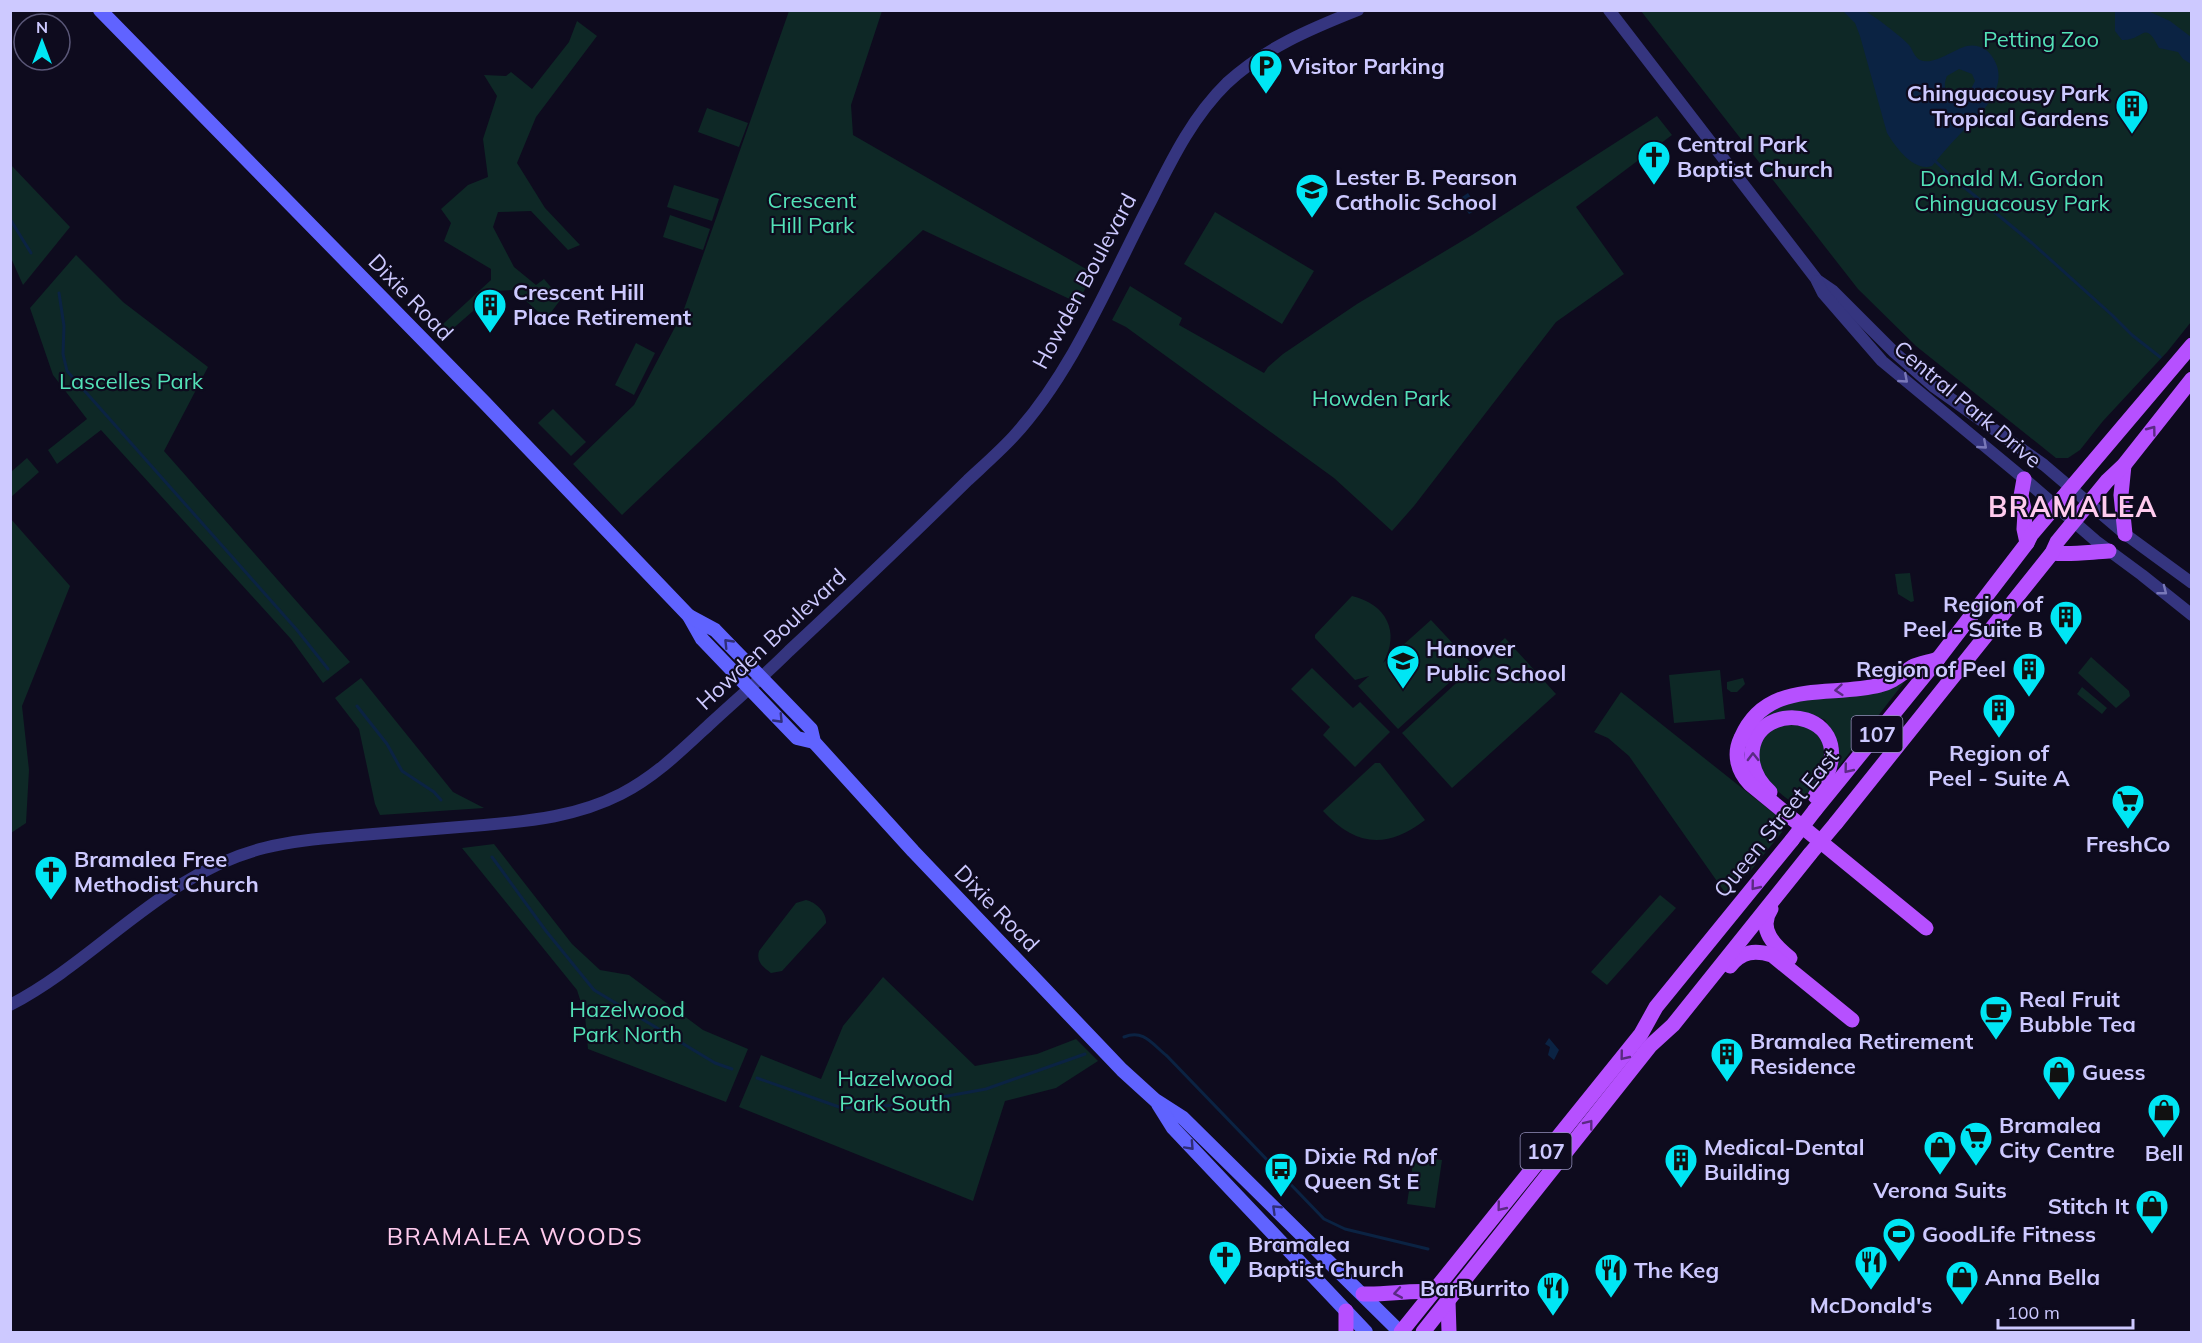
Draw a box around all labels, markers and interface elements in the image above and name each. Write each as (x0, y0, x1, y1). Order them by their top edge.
north arrow (12, 12, 72, 72)
text: N (36, 17, 48, 37)
park label: Petting Zoo (1983, 25, 2099, 53)
parking icon: Visitor Parking (1248, 48, 1284, 95)
place label: Visitor Parking (1288, 52, 1445, 80)
place label: Chinguacousy Park Tropical Gardens (1907, 79, 2110, 132)
building icon: Chinguacousy Park Tropical Gardens (2114, 88, 2150, 135)
place label: Central Park Baptist Church (1677, 130, 1833, 183)
church icon: Central Park Baptist Church (1636, 139, 1672, 186)
place label: Lester B. Pearson Catholic School (1335, 163, 1517, 216)
park label: Donald M. Gordon Chinguacousy Park (1914, 164, 2110, 217)
school or university icon: Lester B. Pearson Catholic School (1294, 172, 1330, 219)
park label: Crescent Hill Park (767, 186, 857, 239)
street label: Howden Boulevard (1026, 188, 1142, 374)
street label: Dixie Road (363, 248, 459, 346)
place label: Crescent Hill Place Retirement (513, 278, 691, 331)
building icon: Crescent Hill Place Retirement (472, 287, 508, 334)
street label: Central Park Drive (1888, 334, 2048, 474)
park label: Lascelles Park (59, 367, 204, 395)
one-way arrow (1897, 372, 1908, 383)
park label: Howden Park (1312, 384, 1451, 412)
one-way arrow (2144, 425, 2155, 436)
one-way arrow (1976, 438, 1987, 449)
district label: BRAMALEA (1988, 489, 2158, 524)
street label: Howden Boulevard (690, 562, 852, 716)
one-way arrow (2156, 584, 2167, 595)
place label: Region of Peel - Suite B (1903, 590, 2044, 643)
building icon: Region of Peel - Suite B (2048, 599, 2084, 646)
place label: Hanover Public School (1426, 634, 1566, 687)
one-way arrow (724, 640, 735, 650)
school or university icon: Hanover Public School (1385, 643, 1421, 690)
building icon: Region of Peel (2011, 651, 2047, 698)
place label: Region of Peel (1856, 655, 2006, 683)
one-way arrow (1834, 684, 1843, 697)
building icon: Region of Peel - Suite A (1981, 692, 2017, 739)
one-way arrow (772, 712, 783, 723)
road number: 107 (1852, 716, 1902, 752)
place label: Region of Peel - Suite A (1928, 739, 2070, 792)
street label: Queen Street East (1707, 743, 1845, 903)
one-way arrow (1747, 752, 1760, 761)
one-way arrow (1845, 763, 1856, 774)
supermarket icon: FreshCo (2110, 783, 2146, 830)
place label: FreshCo (2086, 830, 2170, 858)
place label: Bramalea Free Methodist Church (74, 845, 259, 898)
church icon: Bramalea Free Methodist Church (33, 854, 69, 901)
street label: Dixie Road (949, 859, 1045, 957)
one-way arrow (1751, 879, 1762, 890)
place label: Real Fruit Bubble Tea (2019, 985, 2136, 1038)
cafe icon: Real Fruit Bubble Tea (1978, 994, 2014, 1041)
park label: Hazelwood Park North (569, 995, 685, 1048)
place label: Bramalea Retirement Residence (1750, 1027, 1973, 1080)
building icon: Bramalea Retirement Residence (1709, 1036, 1745, 1083)
one-way arrow (1620, 1049, 1631, 1060)
shop icon: Guess (2041, 1054, 2077, 1101)
place label: Guess (2082, 1058, 2146, 1086)
park label: Hazelwood Park South (837, 1064, 953, 1117)
shop icon: Bell (2146, 1092, 2182, 1139)
place label: Bramalea City Centre (1999, 1111, 2115, 1164)
one-way arrow (1582, 1119, 1593, 1130)
supermarket icon: Bramalea City Centre (1958, 1120, 1994, 1167)
shop icon: Verona Suits (1922, 1129, 1958, 1176)
road number: 107 (1520, 1133, 1572, 1169)
place label: Medical-Dental Building (1704, 1133, 1864, 1186)
place label: Bell (2145, 1139, 2183, 1167)
one-way arrow (1183, 1140, 1194, 1150)
place label: Dixie Rd n/of Queen St E (1304, 1142, 1438, 1195)
building icon: Medical-Dental Building (1663, 1142, 1699, 1189)
bus stop icon: Dixie Rd n/of Queen St E (1263, 1151, 1299, 1198)
place label: Verona Suits (1872, 1176, 2007, 1204)
shop icon: Stitch It (2134, 1188, 2170, 1235)
place label: Stitch It (2048, 1192, 2129, 1220)
one-way arrow (1497, 1200, 1508, 1211)
one-way arrow (1272, 1206, 1283, 1217)
sports icon: GoodLife Fitness (1881, 1216, 1917, 1263)
place label: GoodLife Fitness (1922, 1220, 2096, 1248)
district label: BRAMALEA WOODS (387, 1221, 643, 1251)
place label: Bramalea Baptist Church (1248, 1230, 1404, 1283)
church icon: Bramalea Baptist Church (1207, 1239, 1243, 1286)
restaurant icon: McDonald's (1853, 1244, 1889, 1291)
restaurant icon: The Keg (1593, 1252, 1629, 1299)
place label: The Keg (1634, 1256, 1719, 1284)
shop icon: Anna Bella (1944, 1259, 1980, 1306)
place label: Anna Bella (1985, 1263, 2100, 1291)
restaurant icon: BarBurrito (1535, 1270, 1571, 1317)
place label: BarBurrito (1420, 1274, 1530, 1302)
one-way arrow (1393, 1286, 1403, 1299)
place label: McDonald's (1810, 1291, 1932, 1319)
scale bar (1998, 1292, 2133, 1330)
text: 100 m (2007, 1301, 2060, 1324)

